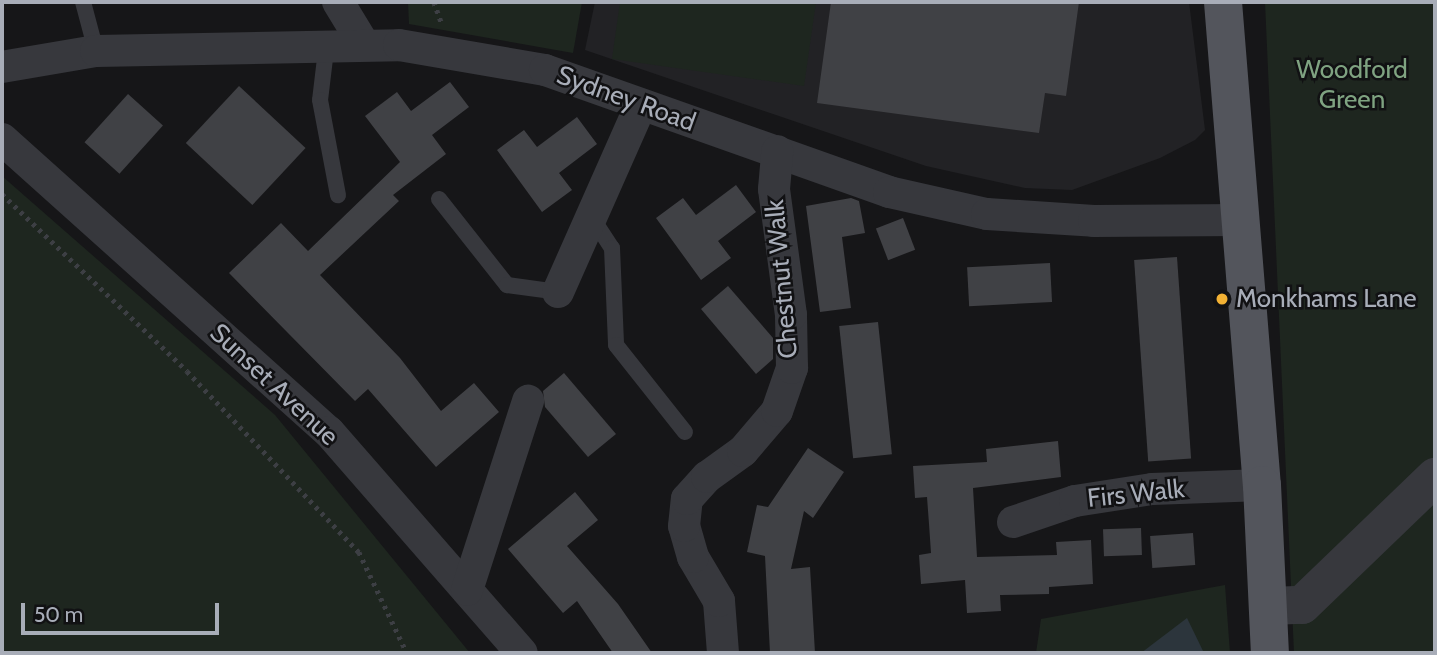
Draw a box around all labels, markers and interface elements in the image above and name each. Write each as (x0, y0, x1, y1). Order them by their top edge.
park label: Woodford Green (1296, 54, 1408, 116)
street label: Sydney Road (552, 60, 700, 138)
street label: Chestnut Walk (760, 198, 804, 360)
place label: Monkhams Lane (1236, 283, 1417, 315)
marker: Monkhams Lane (1214, 291, 1230, 307)
street label: Sunset Avenue (203, 318, 345, 452)
street label: Firs Walk (1086, 473, 1186, 515)
scale bar (24, 588, 222, 632)
text: 50 m (34, 602, 83, 627)

